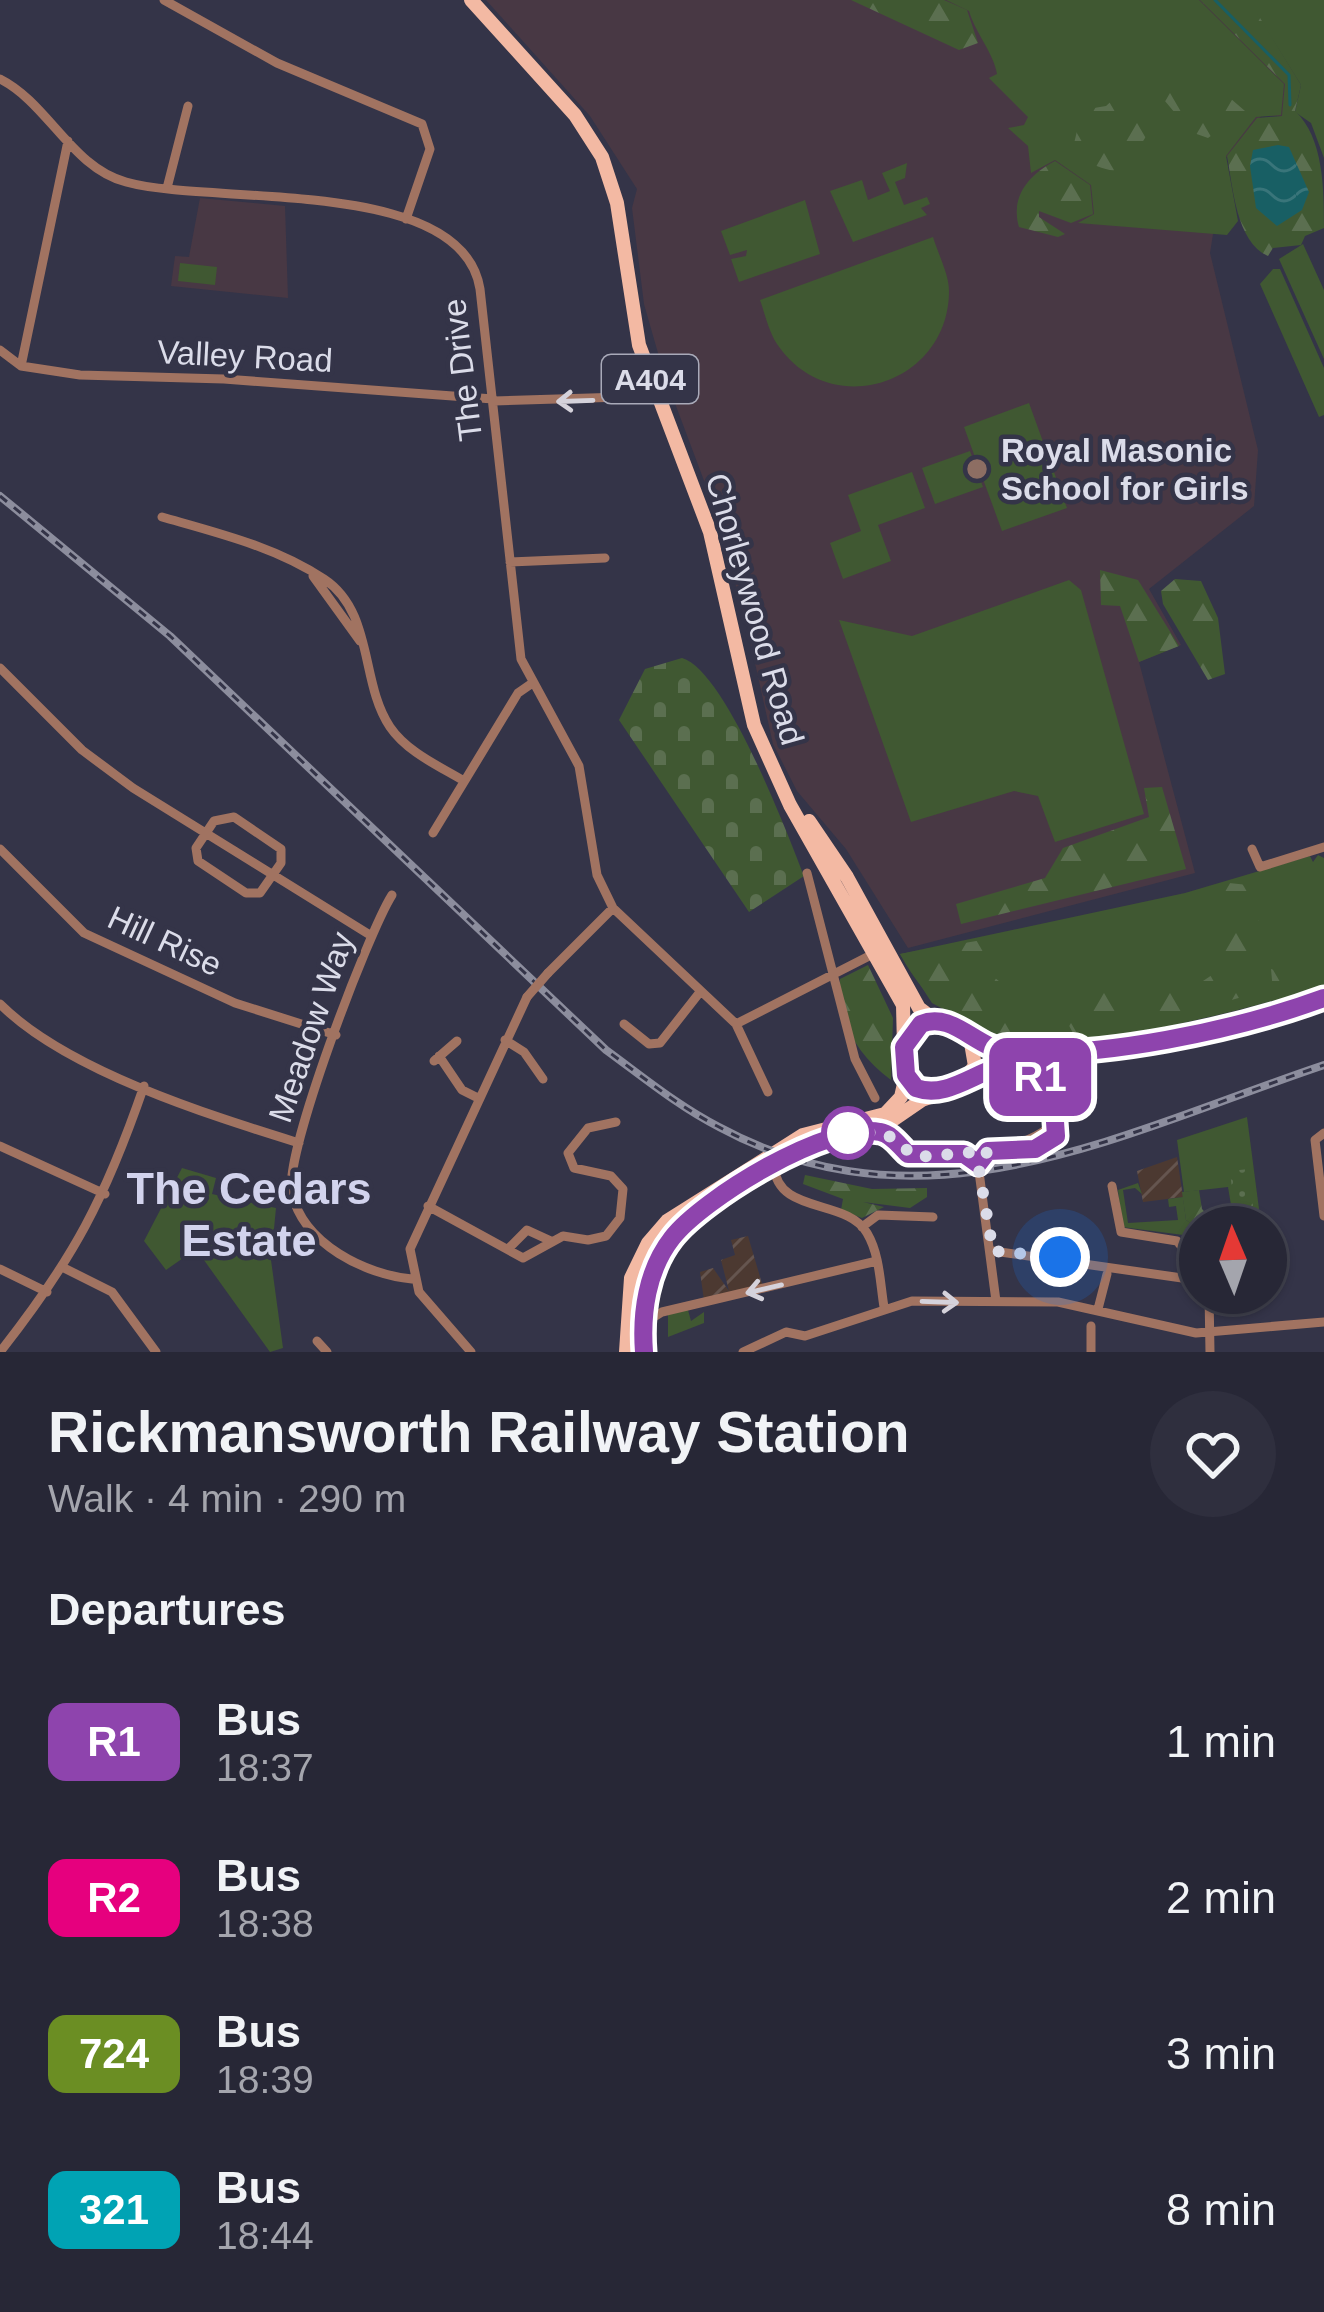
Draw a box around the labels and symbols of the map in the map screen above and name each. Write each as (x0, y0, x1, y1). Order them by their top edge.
street label: The Drive (435, 297, 489, 443)
street label: Valley Road (156, 333, 334, 379)
road number: A404 (602, 355, 698, 403)
one-way arrow (556, 390, 595, 413)
place label: Royal Masonic School for Girls (1001, 432, 1249, 507)
marker: Royal Masonic School for Girls (964, 456, 990, 482)
street label: Chorleywood Road (699, 469, 811, 749)
street label: Hill Rise (102, 899, 228, 983)
street label: Meadow Way (261, 927, 361, 1127)
line badge: R1 (986, 1038, 1094, 1116)
unlabelled marker (823, 1108, 873, 1158)
district label: The Cedars Estate (126, 1163, 372, 1266)
north arrow (1179, 1206, 1287, 1314)
your location (1030, 1227, 1090, 1287)
one-way arrow (745, 1279, 783, 1301)
one-way arrow (920, 1290, 959, 1313)

